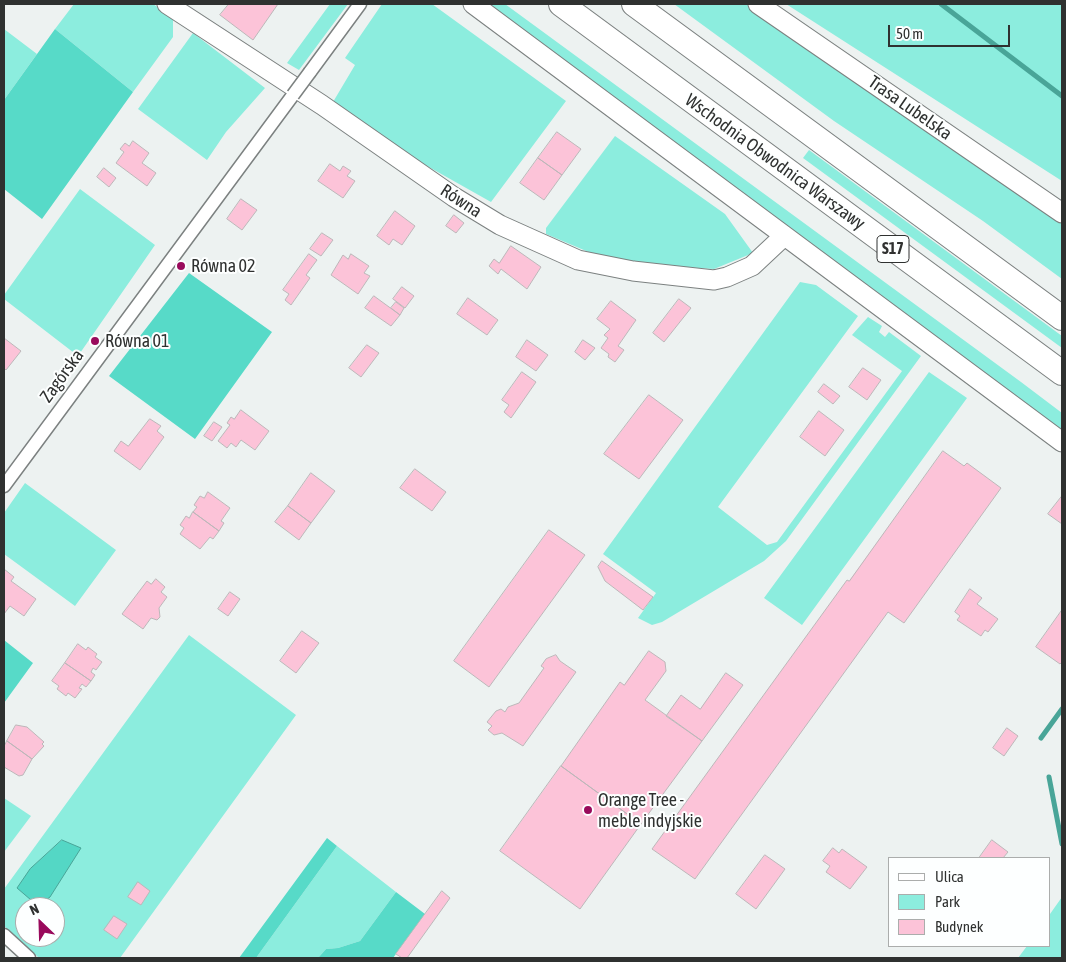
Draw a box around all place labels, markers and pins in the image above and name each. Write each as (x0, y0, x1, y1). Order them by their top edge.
place label: Równa 02 (191, 255, 256, 277)
marker: Równa 02 (175, 260, 187, 272)
place label: Równa 01 (105, 330, 170, 352)
marker: Równa 01 (89, 335, 101, 347)
place label: Orange Tree - meble indyjskie (598, 789, 702, 832)
marker: Orange Tree - meble indyjskie (582, 804, 594, 816)

